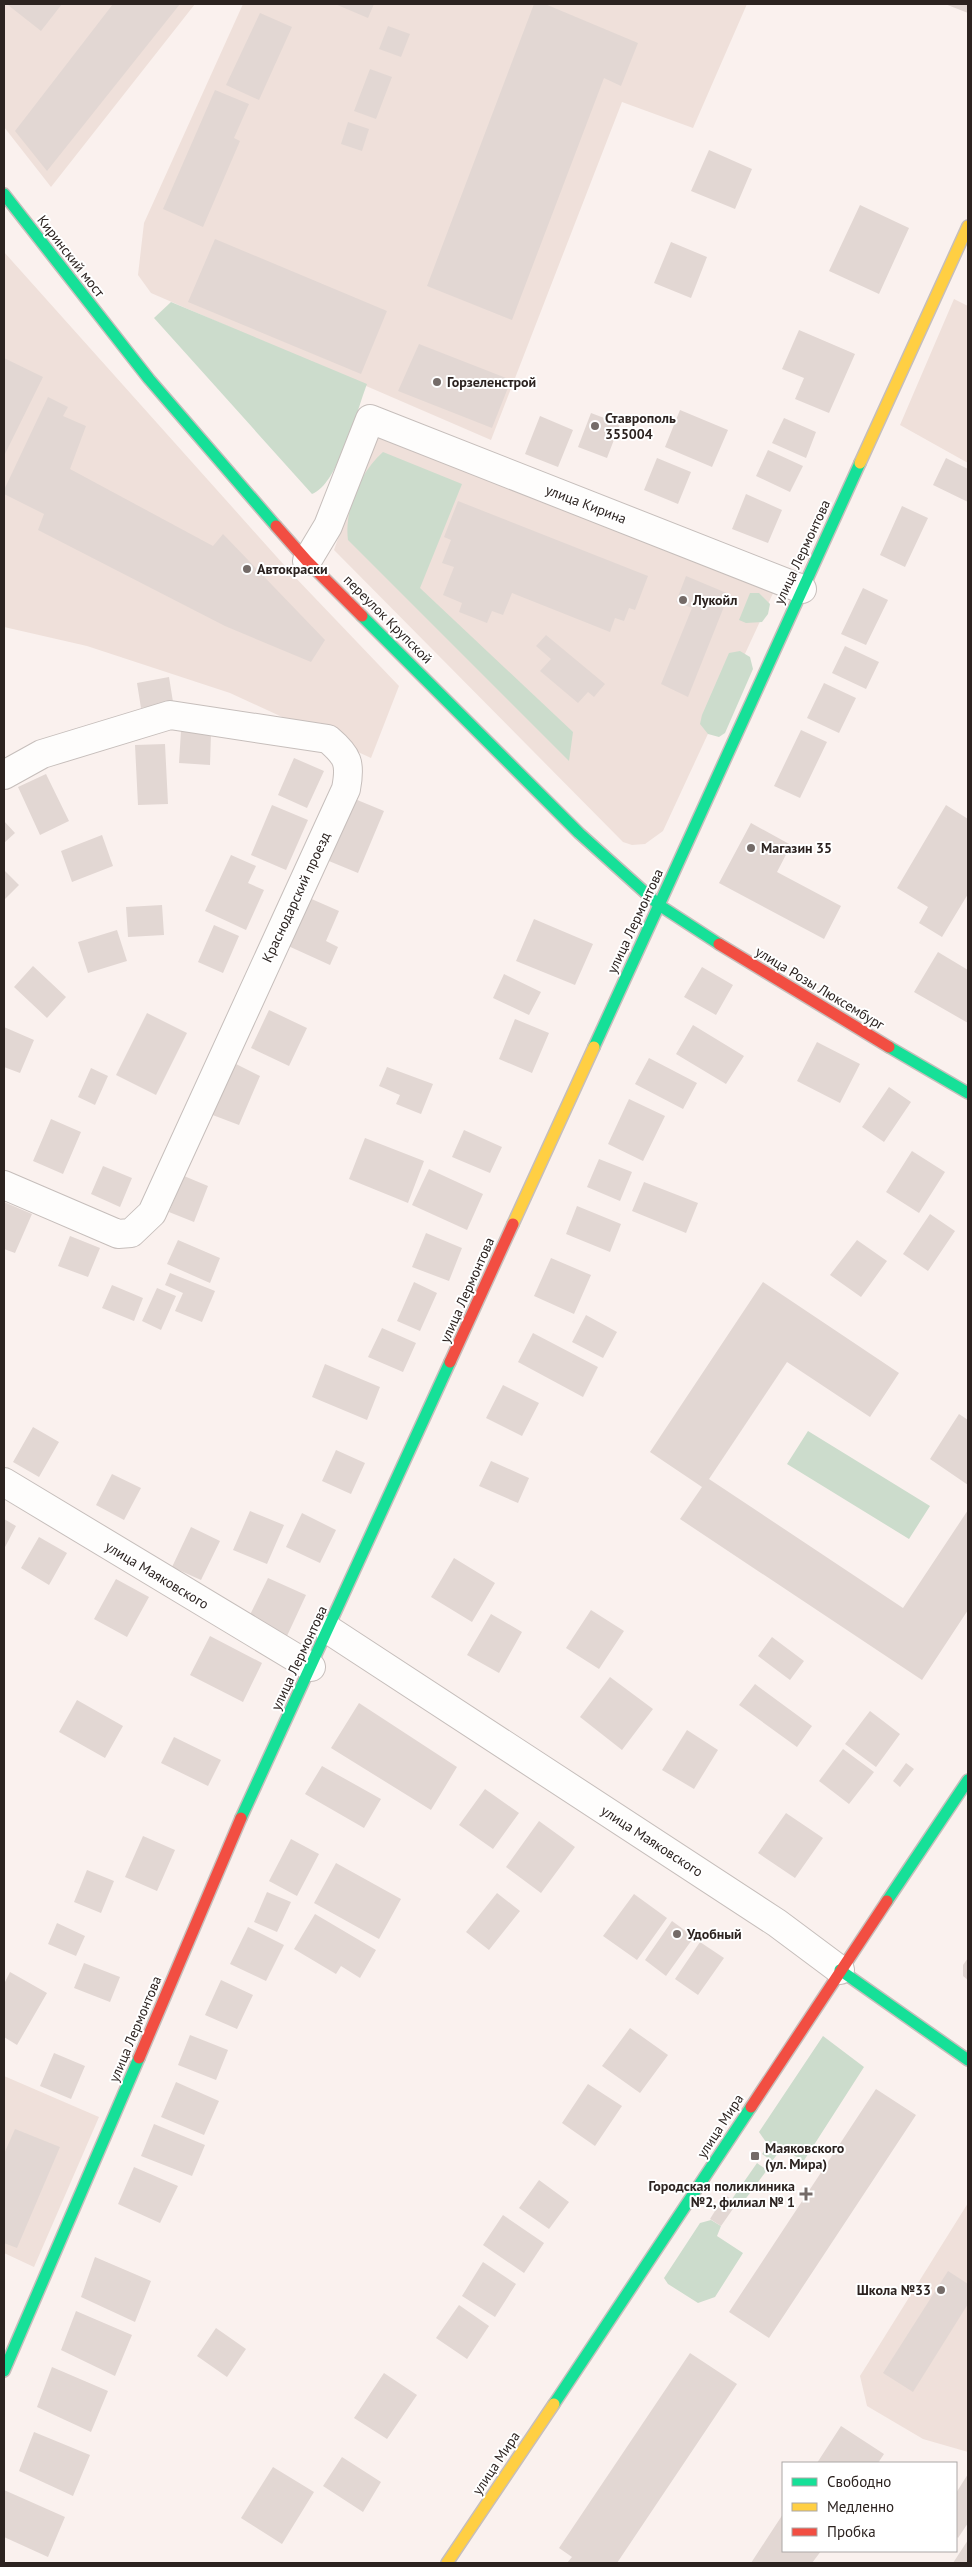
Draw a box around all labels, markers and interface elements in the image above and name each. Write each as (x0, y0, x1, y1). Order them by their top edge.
street label: Киринский мост (33, 211, 109, 301)
place label: Горзеленстрой (447, 373, 536, 391)
marker: Горзеленстрой (431, 376, 443, 388)
place label: Ставрополь 355004 (605, 409, 676, 443)
marker: Ставрополь 355004 (589, 420, 601, 432)
street label: улица Кирина (543, 480, 629, 528)
street label: улица Лермонтова (770, 497, 834, 607)
place label: Автокраски (257, 560, 328, 578)
marker: Автокраски (241, 563, 253, 575)
street label: переулок Крупской (340, 571, 436, 667)
place label: Лукойл (692, 591, 737, 609)
marker: Лукойл (677, 594, 689, 606)
street label: Краснодарский проезд (258, 829, 334, 965)
place label: Магазин 35 (761, 839, 832, 857)
marker: Магазин 35 (745, 842, 757, 854)
street label: улица Лермонтова (603, 866, 667, 976)
street label: улица Розы Люксембург (752, 942, 888, 1034)
street label: улица Лермонтова (436, 1234, 498, 1346)
street label: улица Маяковского (102, 1537, 212, 1613)
street label: улица Лермонтова (267, 1603, 331, 1713)
street label: улица Маяковского (598, 1801, 706, 1881)
place label: Удобный (686, 1925, 742, 1943)
marker: Удобный (671, 1928, 683, 1940)
street label: улица Лермонтова (105, 1973, 165, 2085)
street label: улица Мира (693, 2091, 747, 2161)
place label: Маяковского (ул. Мира) (765, 2139, 845, 2173)
marker: Маяковского (ул. Мира) (749, 2150, 761, 2162)
place label: Городская поликлиника №2, филиал № 1 (648, 2177, 795, 2211)
marker: Городская поликлиника №2, филиал № 1 (799, 2187, 813, 2201)
place label: Школа №33 (857, 2281, 931, 2299)
marker: Школа №33 (935, 2284, 947, 2296)
street label: улица Мира (468, 2428, 524, 2498)
legend (782, 2462, 957, 2552)
text: Свободно (827, 2472, 891, 2491)
text: Медленно (827, 2497, 894, 2516)
text: Пробка (827, 2522, 876, 2541)

